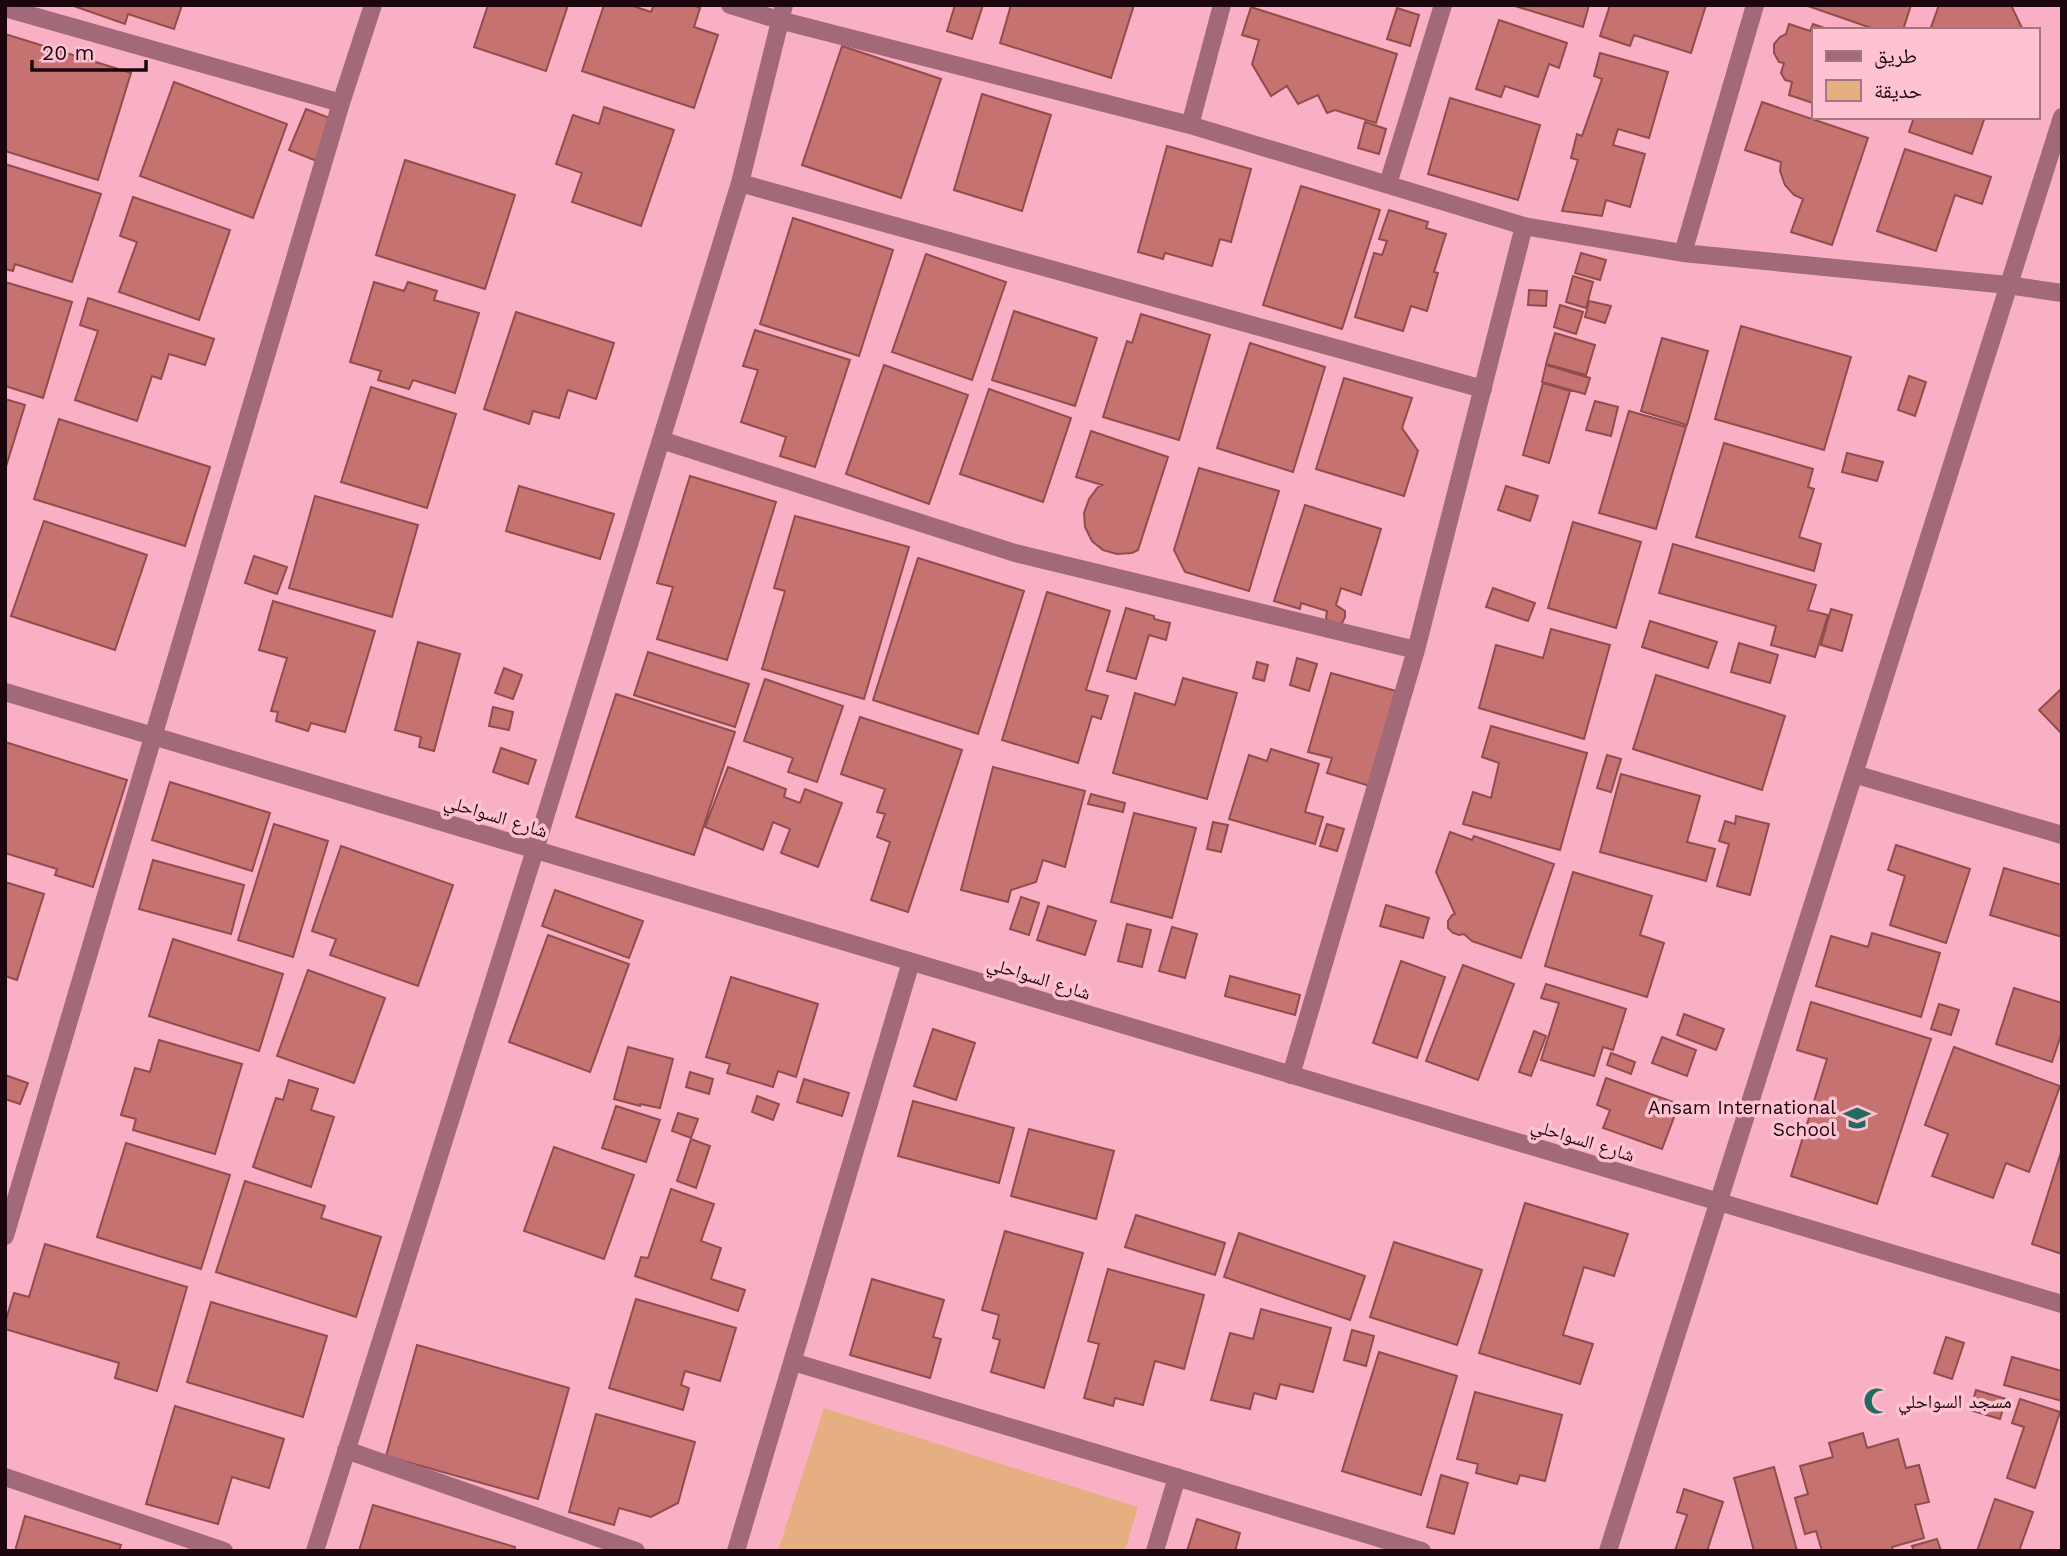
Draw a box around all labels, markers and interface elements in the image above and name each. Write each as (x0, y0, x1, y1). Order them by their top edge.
scale bar (32, 28, 145, 72)
legend (1812, 28, 2039, 119)
text: 20 m (42, 40, 94, 65)
text: طريق (1874, 43, 1917, 69)
text: حديقة (1874, 78, 1922, 103)
street label: شارع السواحلي (440, 789, 551, 846)
street label: شارع السواحلي (983, 951, 1094, 1008)
place label: Ansam International School (1648, 1096, 1836, 1141)
school or university icon: Ansam International School (1842, 1103, 1872, 1133)
street label: شارع السواحلي (1527, 1113, 1638, 1170)
mosque icon: مسجد السواحلي (1862, 1386, 1892, 1416)
place label: مسجد السواحلي (1898, 1390, 2012, 1416)

